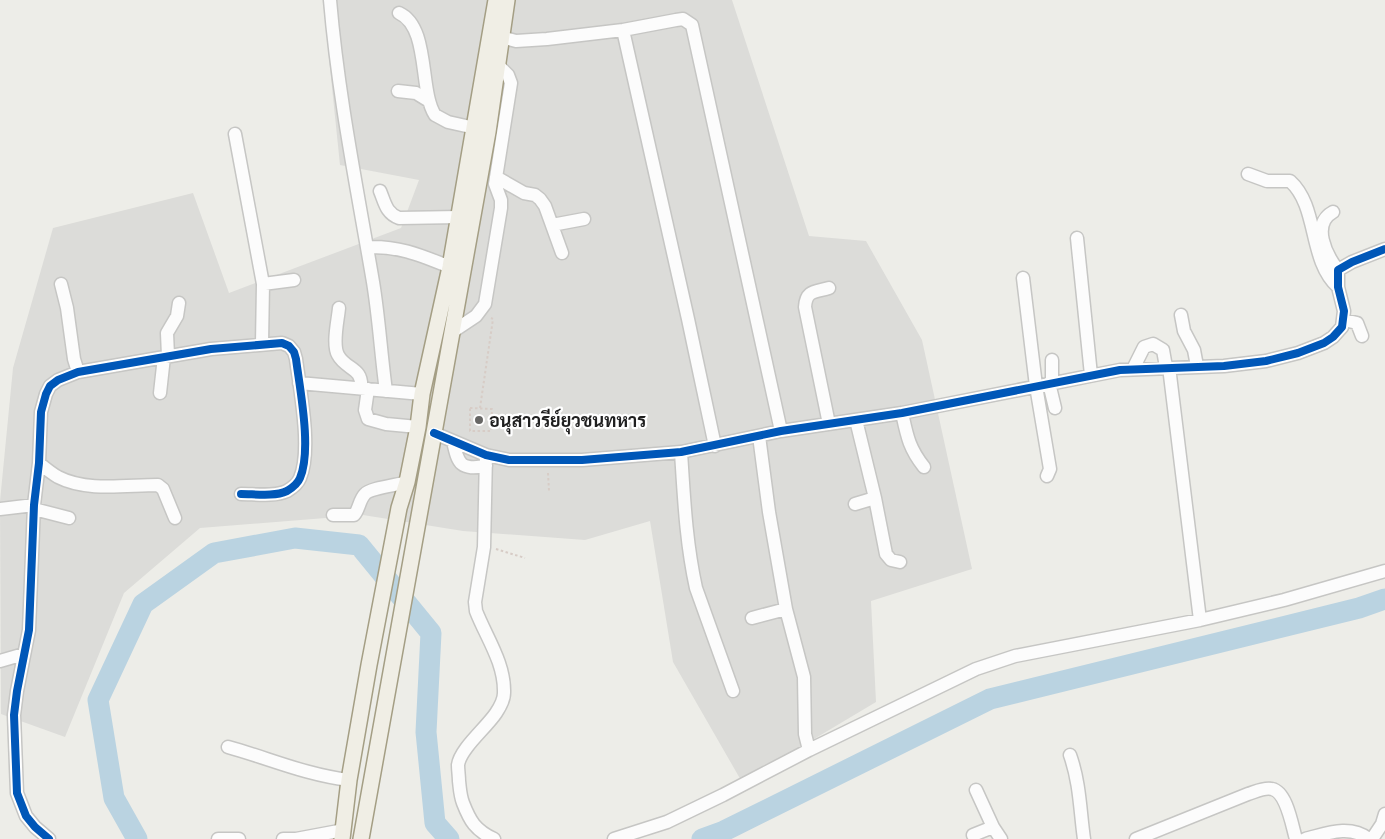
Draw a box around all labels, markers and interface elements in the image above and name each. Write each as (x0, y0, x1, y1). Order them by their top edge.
place label: อนุสาวรีย์ยุวชนทหาร (489, 407, 646, 435)
marker: อนุสาวรีย์ยุวชนทหาร (473, 414, 485, 426)

